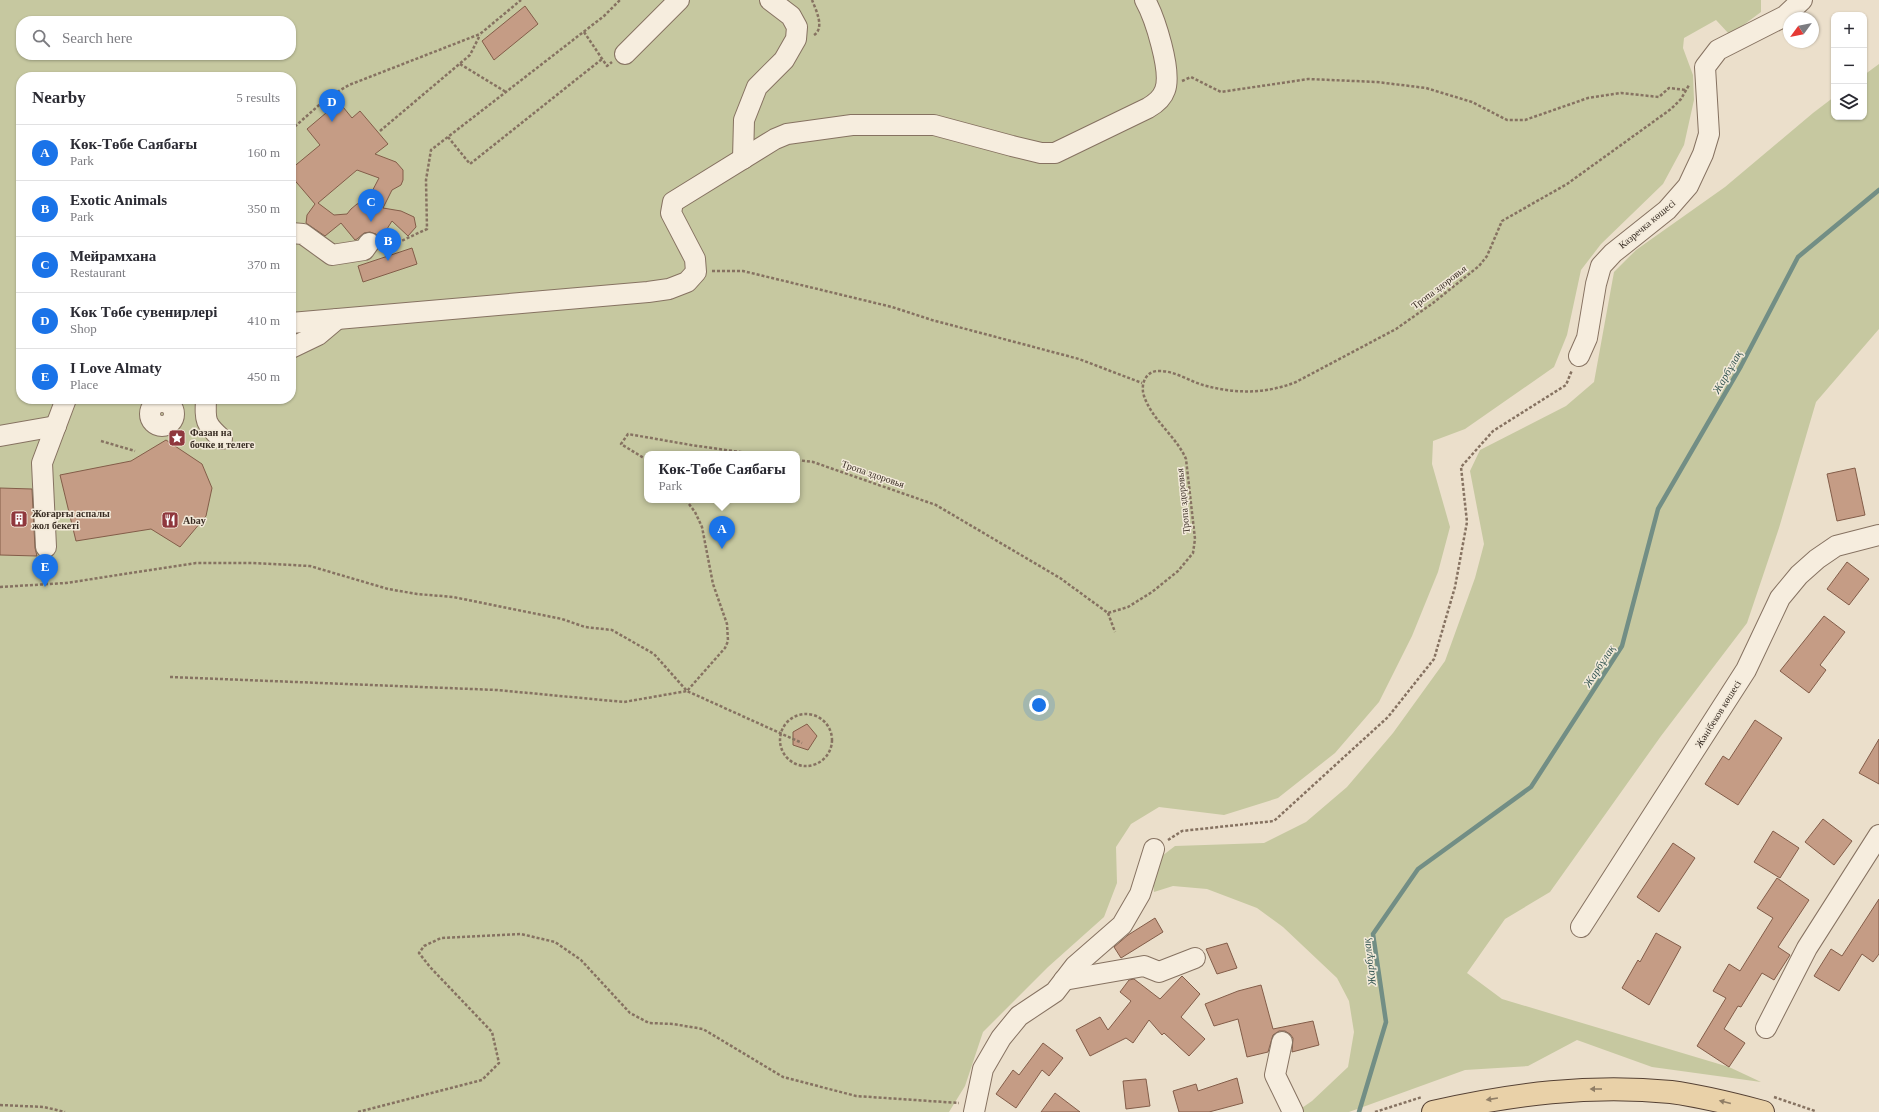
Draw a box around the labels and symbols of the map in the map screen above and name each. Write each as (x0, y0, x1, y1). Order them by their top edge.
north arrow (1783, 12, 1819, 48)
pin: D (319, 89, 345, 122)
pin: C (358, 189, 384, 222)
street label: Казречка көшесі (1617, 197, 1678, 251)
pin: B (375, 228, 401, 261)
street label: Тропа здоровья (1409, 263, 1469, 311)
water label: Жарбұлақ (1709, 348, 1745, 397)
place label: Фазан на бочке и телеге (190, 427, 255, 450)
place icon: Фазан на бочке и телеге (167, 428, 187, 448)
street label: Тропа здоровья (840, 458, 906, 490)
street label: Тропа здоровья (1174, 467, 1192, 534)
place label: Жоғарғы аспалы жол бекеті (32, 508, 110, 531)
building icon: Жоғарғы аспалы жол бекеті (9, 509, 29, 529)
restaurant icon: Abay (160, 510, 180, 530)
place label: Abay (183, 515, 206, 526)
pin: A (709, 516, 735, 549)
pin: E (32, 554, 58, 587)
water label: Жарбұлақ (1580, 642, 1617, 690)
street label: Жәнібеков көшесі (1693, 678, 1743, 750)
your location (1029, 695, 1049, 715)
water label: Жарбұлақ (1360, 937, 1378, 987)
one-way arrow (1589, 1086, 1602, 1092)
one-way arrow (1485, 1096, 1498, 1102)
one-way arrow (1719, 1099, 1731, 1105)

